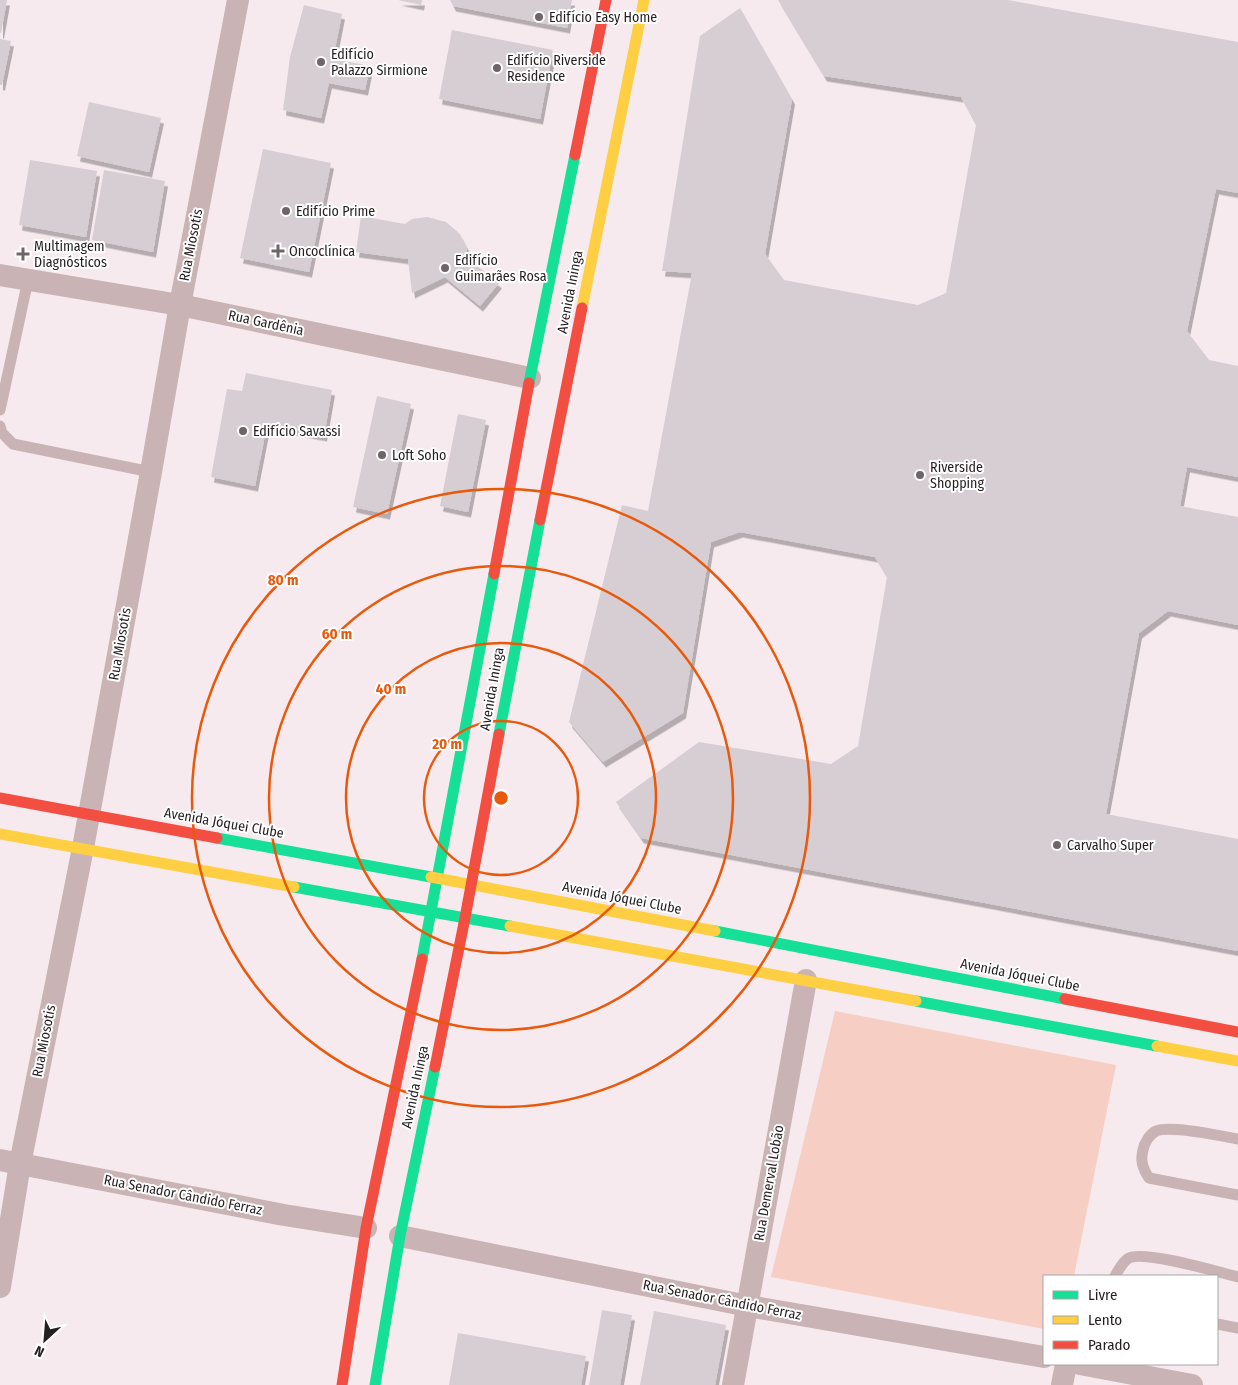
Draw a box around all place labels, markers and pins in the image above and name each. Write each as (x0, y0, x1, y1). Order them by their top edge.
place label: Edifício Easy Home (549, 9, 657, 26)
marker: Edifício Easy Home (533, 11, 545, 23)
place label: Edifício Palazzo Sirmione (331, 46, 428, 79)
place label: Edifício Riverside Residence (507, 52, 606, 85)
marker: Edifício Palazzo Sirmione (315, 56, 327, 68)
marker: Edifício Riverside Residence (491, 62, 503, 74)
place label: Edifício Prime (296, 203, 375, 220)
marker: Edifício Prime (280, 205, 292, 217)
place label: Multimagem Diagnósticos (34, 238, 107, 271)
place label: Oncoclínica (289, 243, 355, 260)
marker: Oncoclínica (271, 244, 285, 258)
marker: Multimagem Diagnósticos (16, 247, 30, 261)
place label: Edifício Guimarães Rosa (455, 252, 547, 285)
marker: Edifício Guimarães Rosa (439, 262, 451, 274)
place label: Edifício Savassi (253, 423, 341, 440)
marker: Edifício Savassi (237, 425, 249, 437)
place label: Loft Soho (392, 447, 446, 464)
marker: Loft Soho (376, 449, 388, 461)
place label: Riverside Shopping (930, 459, 984, 492)
marker: Riverside Shopping (914, 469, 926, 481)
centre of rings (492, 789, 510, 807)
place label: Carvalho Super (1067, 837, 1154, 854)
marker: Carvalho Super (1051, 839, 1063, 851)

